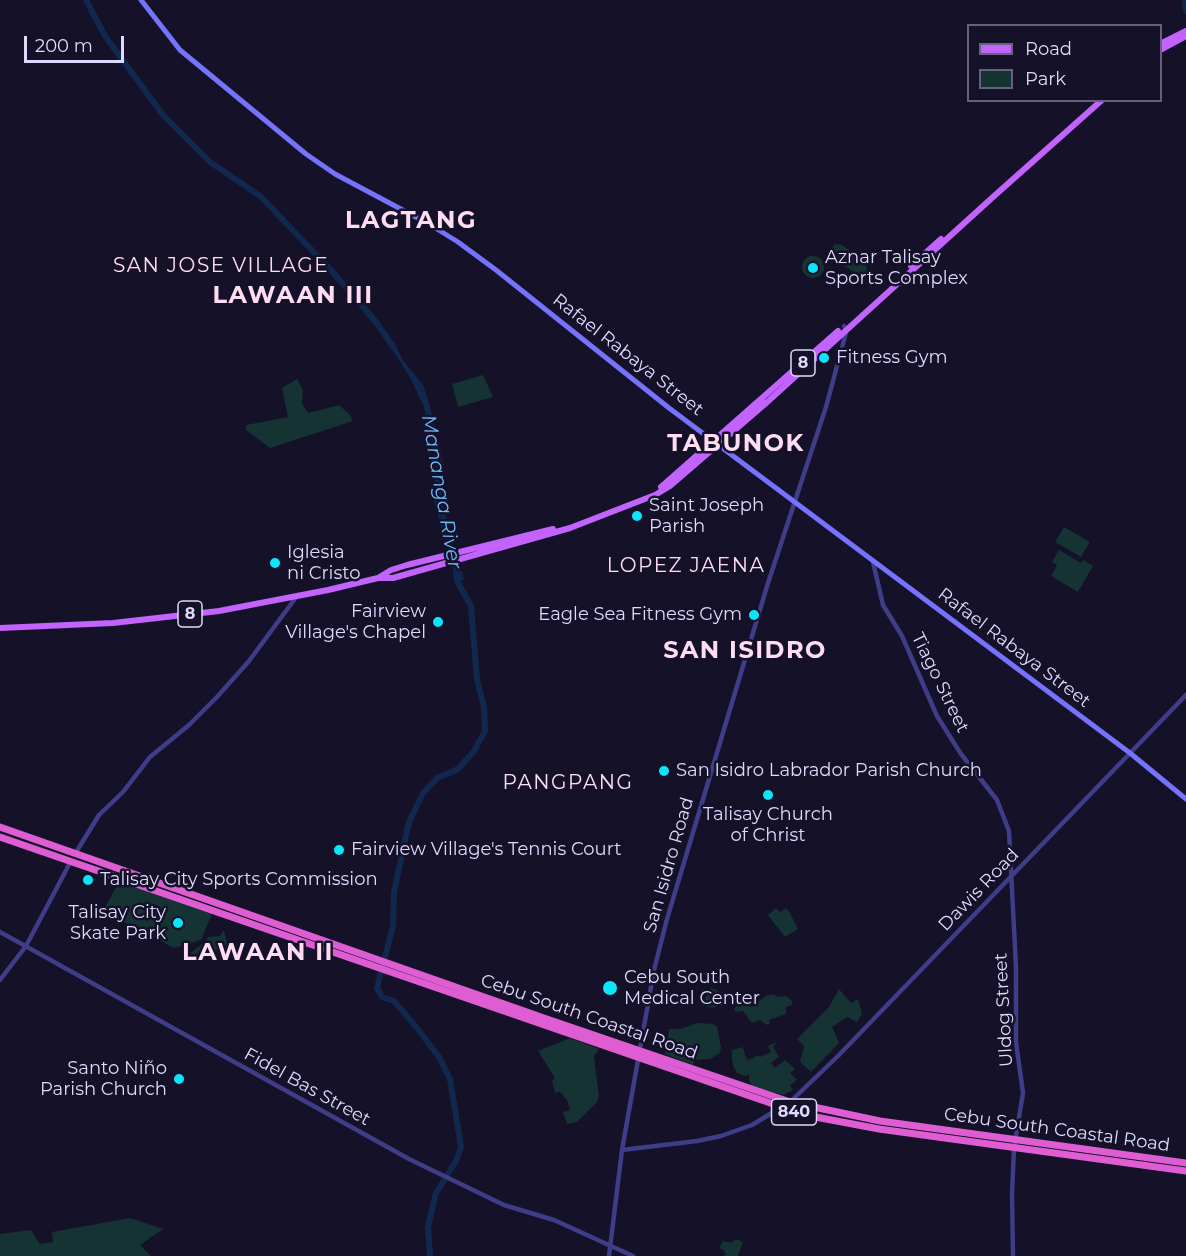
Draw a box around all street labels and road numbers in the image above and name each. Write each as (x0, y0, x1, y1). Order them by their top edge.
street label: Rafael Rabaya Street (548, 289, 708, 421)
road number: 8 (791, 350, 815, 376)
street label: Rafael Rabaya Street (933, 584, 1095, 712)
road number: 8 (178, 601, 202, 627)
street label: Tiago Street (907, 629, 973, 737)
street label: San Isidro Road (639, 795, 699, 935)
street label: Dawis Road (934, 844, 1024, 936)
street label: Uldog Street (990, 952, 1018, 1068)
street label: Cebu South Coastal Road (478, 970, 700, 1064)
street label: Fidel Bas Street (240, 1043, 374, 1131)
road number: 840 (772, 1099, 816, 1125)
street label: Cebu South Coastal Road (943, 1103, 1171, 1157)

